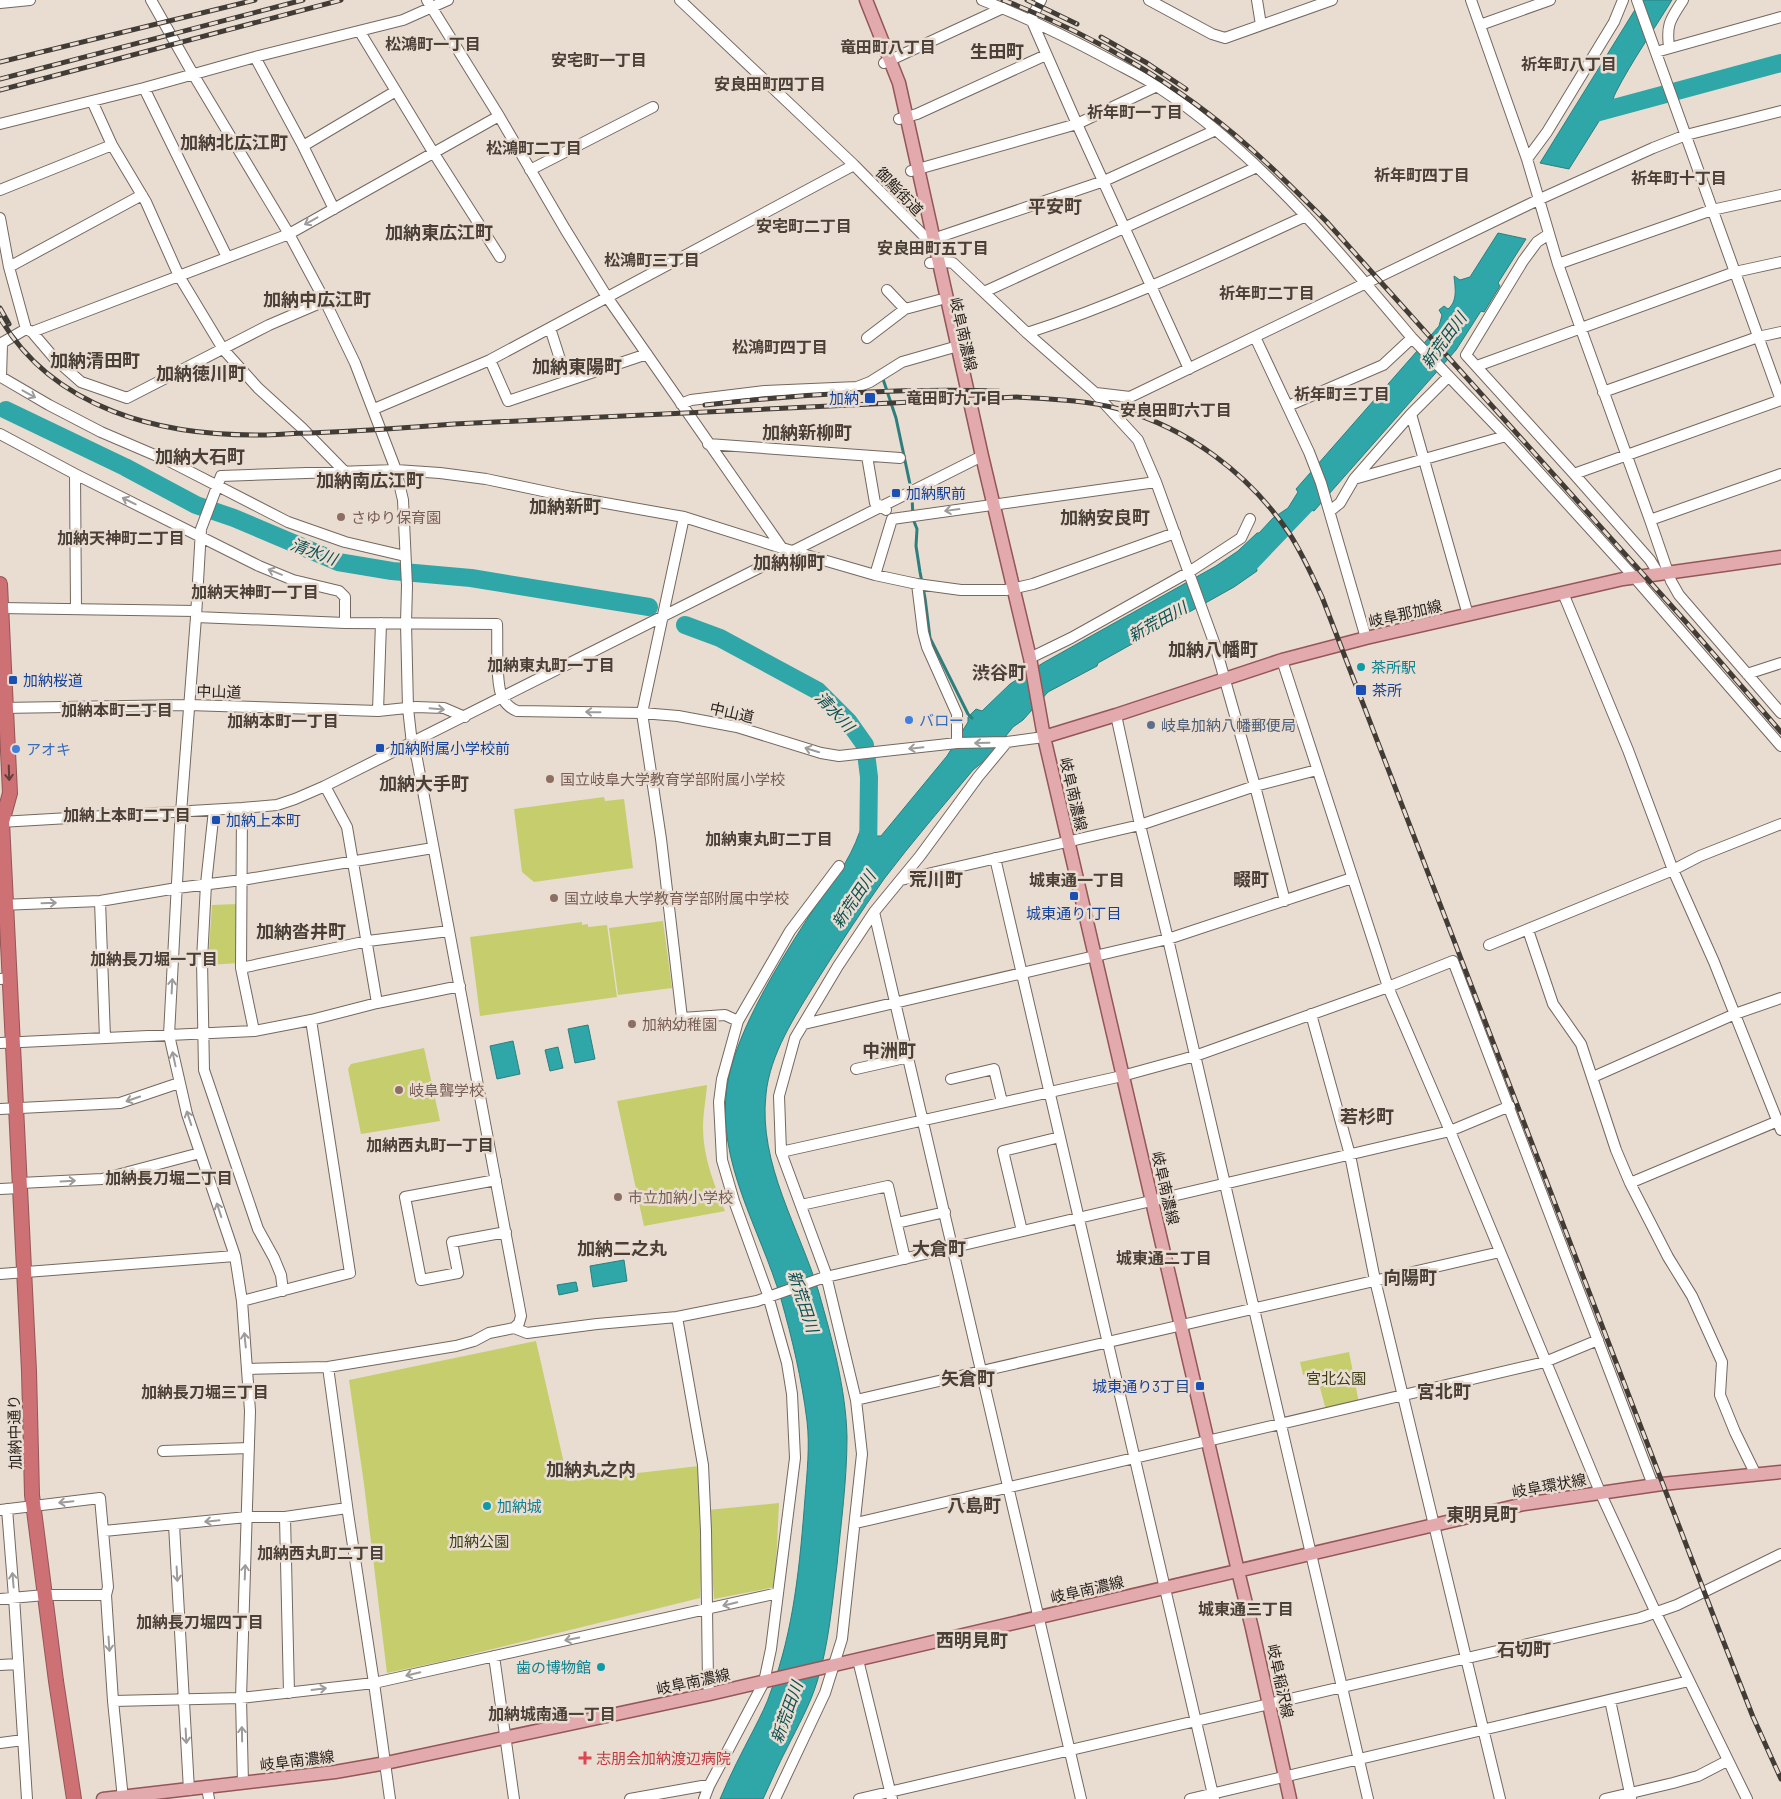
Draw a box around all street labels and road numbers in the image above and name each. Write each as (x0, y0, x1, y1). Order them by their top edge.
street label: 御鮨街道 (873, 163, 927, 219)
street label: 岐阜南濃線 (947, 295, 981, 373)
street label: 岐阜那加線 (1366, 596, 1444, 630)
street label: 中山道 (196, 681, 242, 701)
street label: 中山道 (708, 698, 756, 726)
street label: 岐阜南濃線 (1057, 755, 1091, 833)
street label: 岐阜南濃線 (1149, 1149, 1183, 1227)
street label: 加納中通り (4, 1394, 24, 1470)
street label: 岐阜環状線 (1510, 1470, 1588, 1500)
street label: 岐阜南濃線 (1048, 1572, 1126, 1606)
street label: 岐阜稲沢線 (1264, 1642, 1298, 1720)
street label: 岐阜南濃線 (654, 1664, 732, 1698)
street label: 岐阜南濃線 (259, 1746, 335, 1774)

